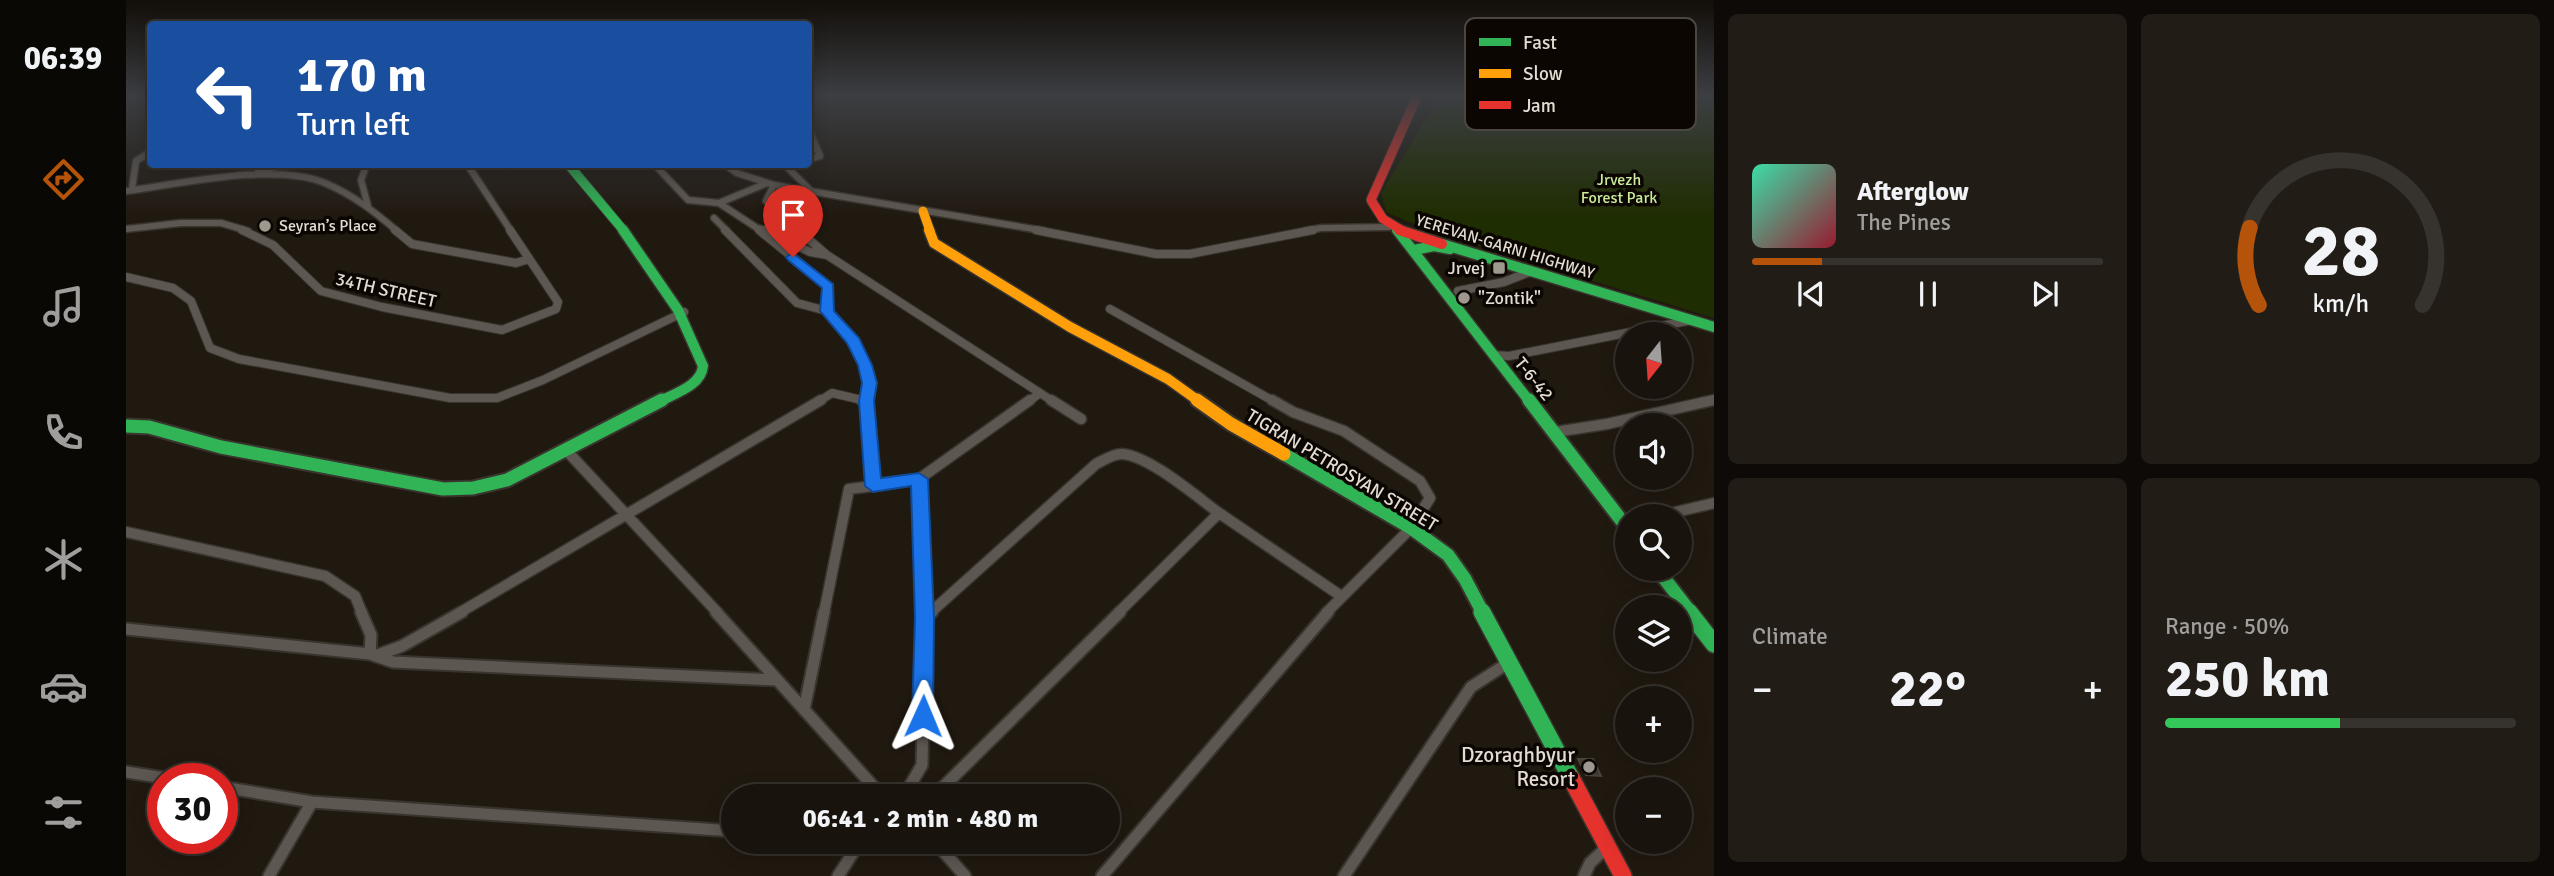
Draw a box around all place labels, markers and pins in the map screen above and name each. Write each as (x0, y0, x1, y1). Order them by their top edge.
pin (763, 185, 823, 257)
place label: Seyran’s Place (279, 216, 377, 236)
marker: Seyran’s Place (257, 218, 273, 234)
place label: Jrvej (1448, 257, 1485, 279)
marker: Jrvej (1491, 260, 1507, 276)
place label: "Zontik" (1478, 287, 1541, 309)
marker: "Zontik" (1456, 290, 1472, 306)
place label: Dzoraghbyur Resort (1461, 742, 1575, 792)
marker: Dzoraghbyur Resort (1581, 759, 1597, 775)

